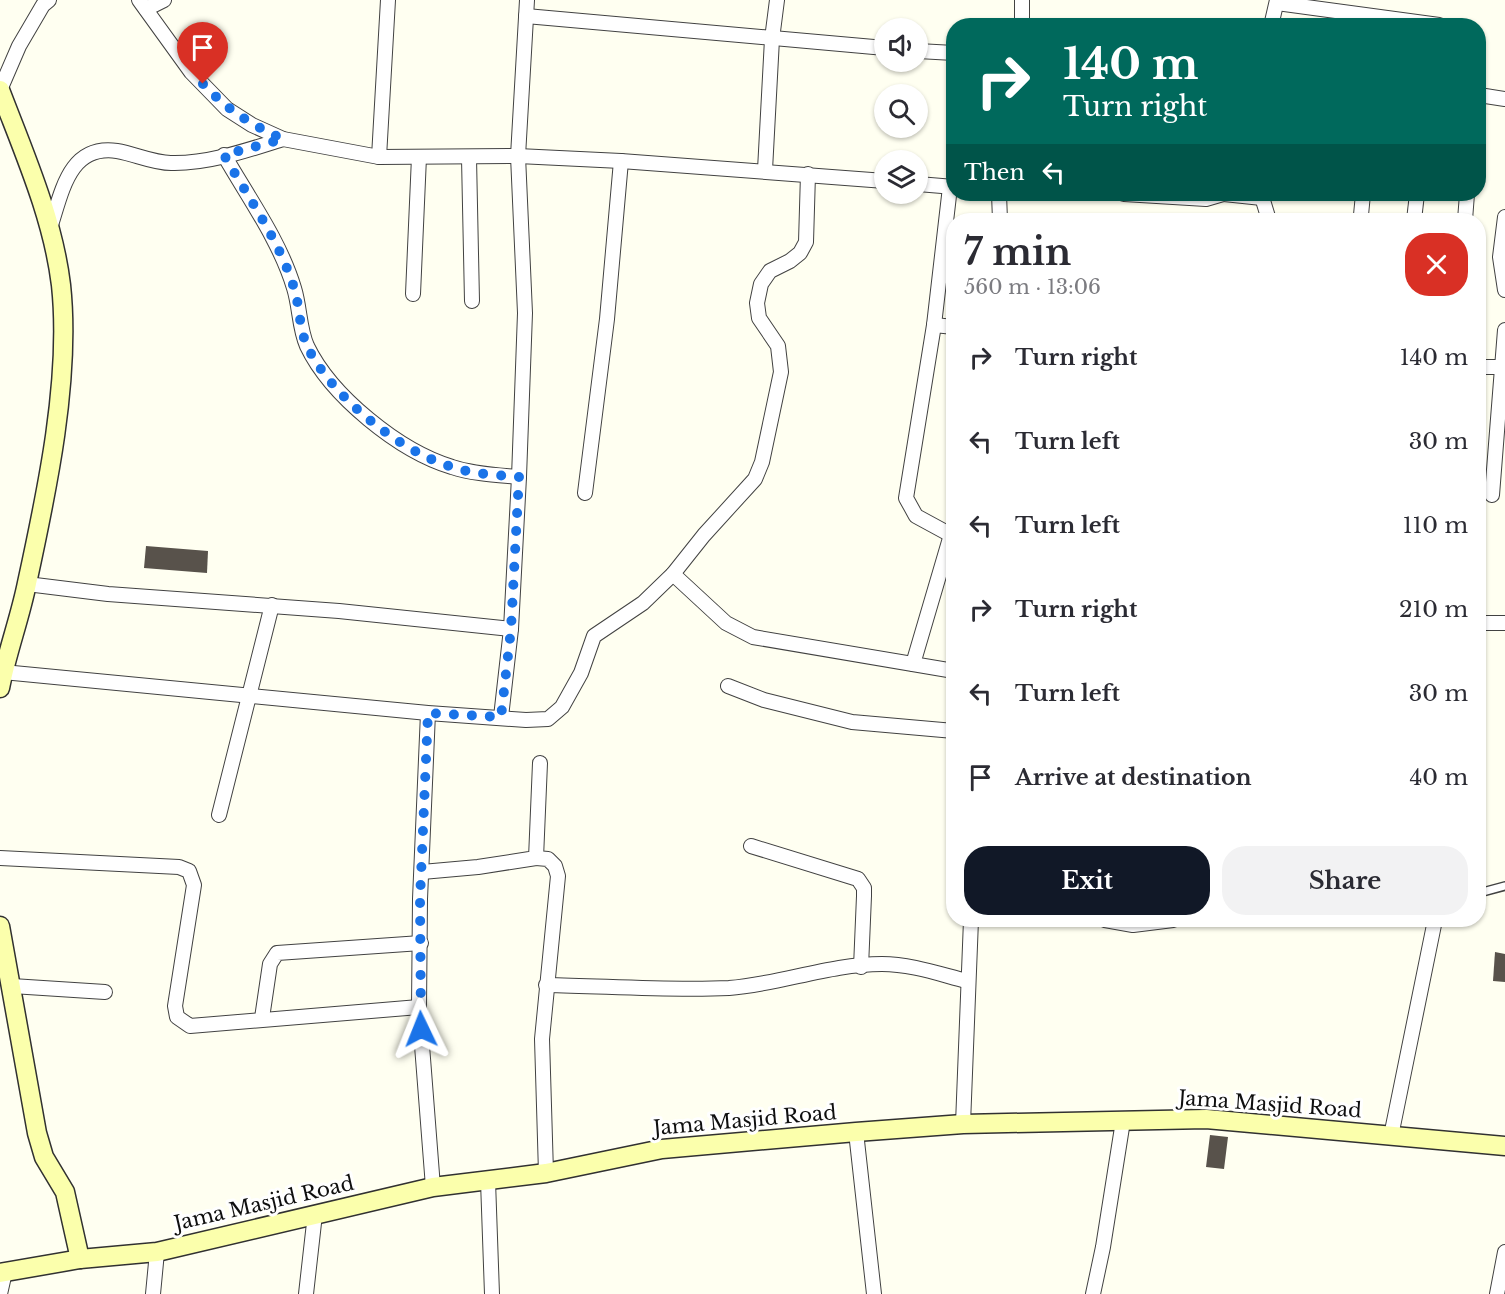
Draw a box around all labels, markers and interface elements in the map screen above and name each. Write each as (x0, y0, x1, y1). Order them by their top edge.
map controls (874, 18, 928, 204)
button: sound (874, 18, 928, 72)
pin (177, 22, 228, 84)
icon: arrive (186, 31, 219, 64)
text: 140 m (1063, 38, 1199, 90)
icon: right (964, 42, 1042, 120)
button: search (874, 84, 928, 138)
text: Turn right (1063, 90, 1207, 123)
button: layers (874, 150, 928, 204)
icon: left (1037, 156, 1070, 189)
text: Then (964, 159, 1025, 186)
text: 7 min (964, 230, 1071, 275)
button: close (1405, 233, 1468, 296)
text: 560 m · 13:06 (964, 275, 1101, 299)
icon: right (964, 341, 997, 374)
text: Turn right (1015, 344, 1137, 371)
text: 140 m (1400, 344, 1468, 371)
icon: left (964, 425, 997, 458)
text: Turn left (1015, 428, 1120, 455)
text: 30 m (1409, 428, 1468, 455)
icon: left (964, 509, 997, 542)
text: Turn left (1015, 512, 1120, 539)
text: 110 m (1403, 512, 1468, 539)
icon: right (964, 593, 997, 626)
text: Turn right (1015, 596, 1137, 623)
text: 210 m (1399, 596, 1468, 623)
icon: left (964, 677, 997, 710)
text: Turn left (1015, 680, 1120, 707)
text: 30 m (1409, 680, 1468, 707)
icon: arrive (964, 761, 997, 794)
text: Arrive at destination (1015, 764, 1252, 791)
text: 40 m (1410, 764, 1468, 791)
button: Exit (964, 846, 1210, 915)
button: Share (1222, 846, 1468, 915)
position arrow (389, 997, 453, 1061)
street label: Jama Masjid Road (1175, 1085, 1362, 1122)
street label: Jama Masjid Road (649, 1100, 838, 1140)
street label: Jama Masjid Road (169, 1171, 356, 1236)

